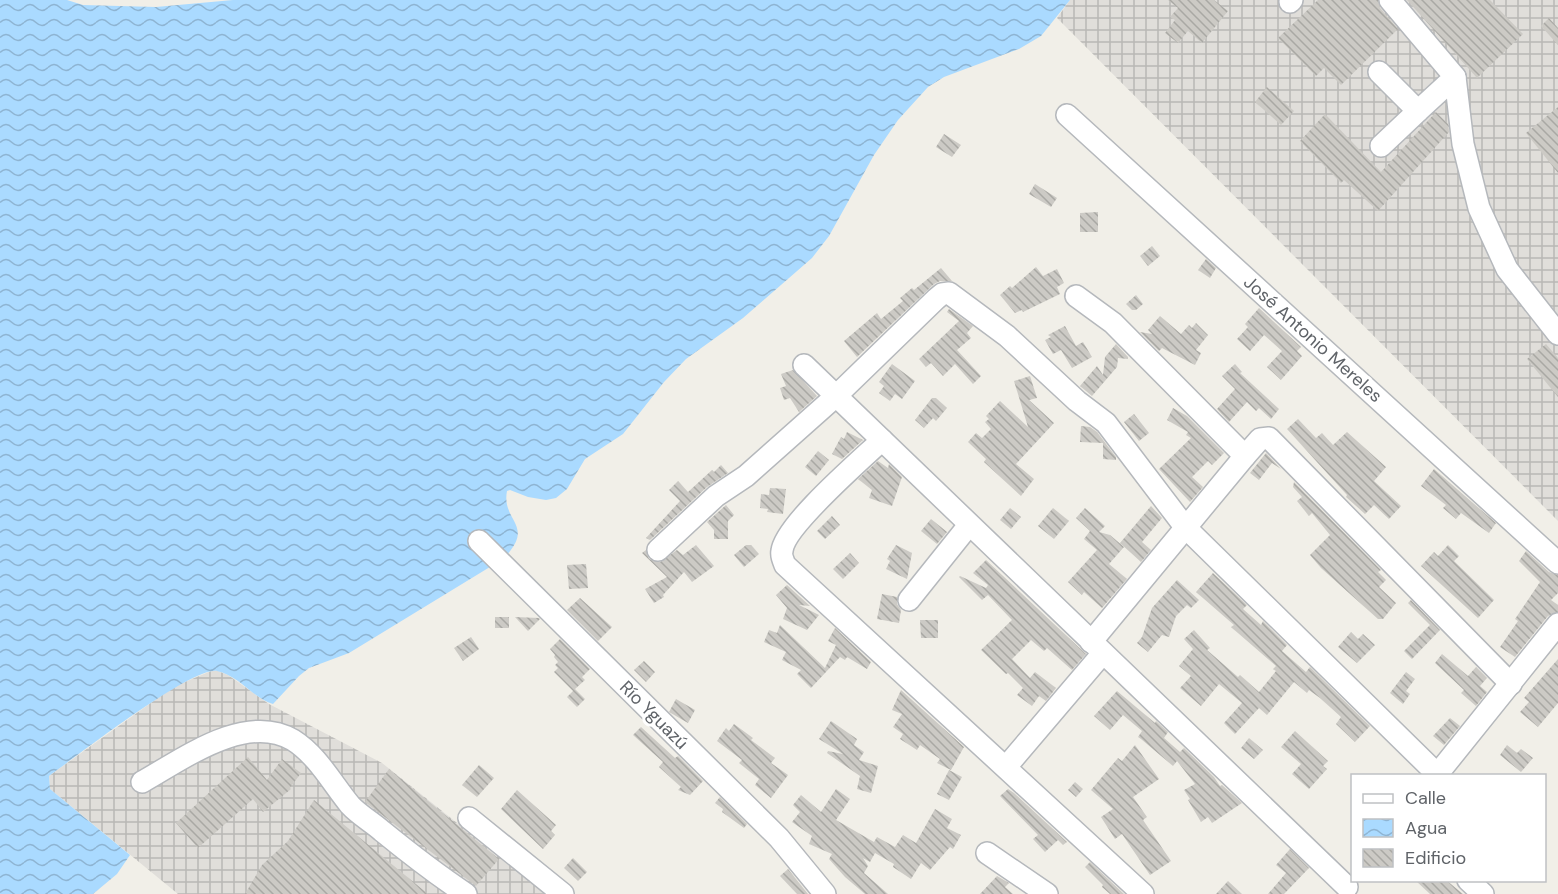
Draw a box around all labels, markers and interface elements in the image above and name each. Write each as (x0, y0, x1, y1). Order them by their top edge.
street label: José Antonio Mereles (1239, 270, 1387, 408)
street label: Río Yguazú (614, 675, 694, 755)
legend (1351, 774, 1546, 882)
text: Calle (1405, 786, 1446, 810)
text: Agua (1405, 816, 1447, 840)
text: Edificio (1405, 846, 1466, 870)

